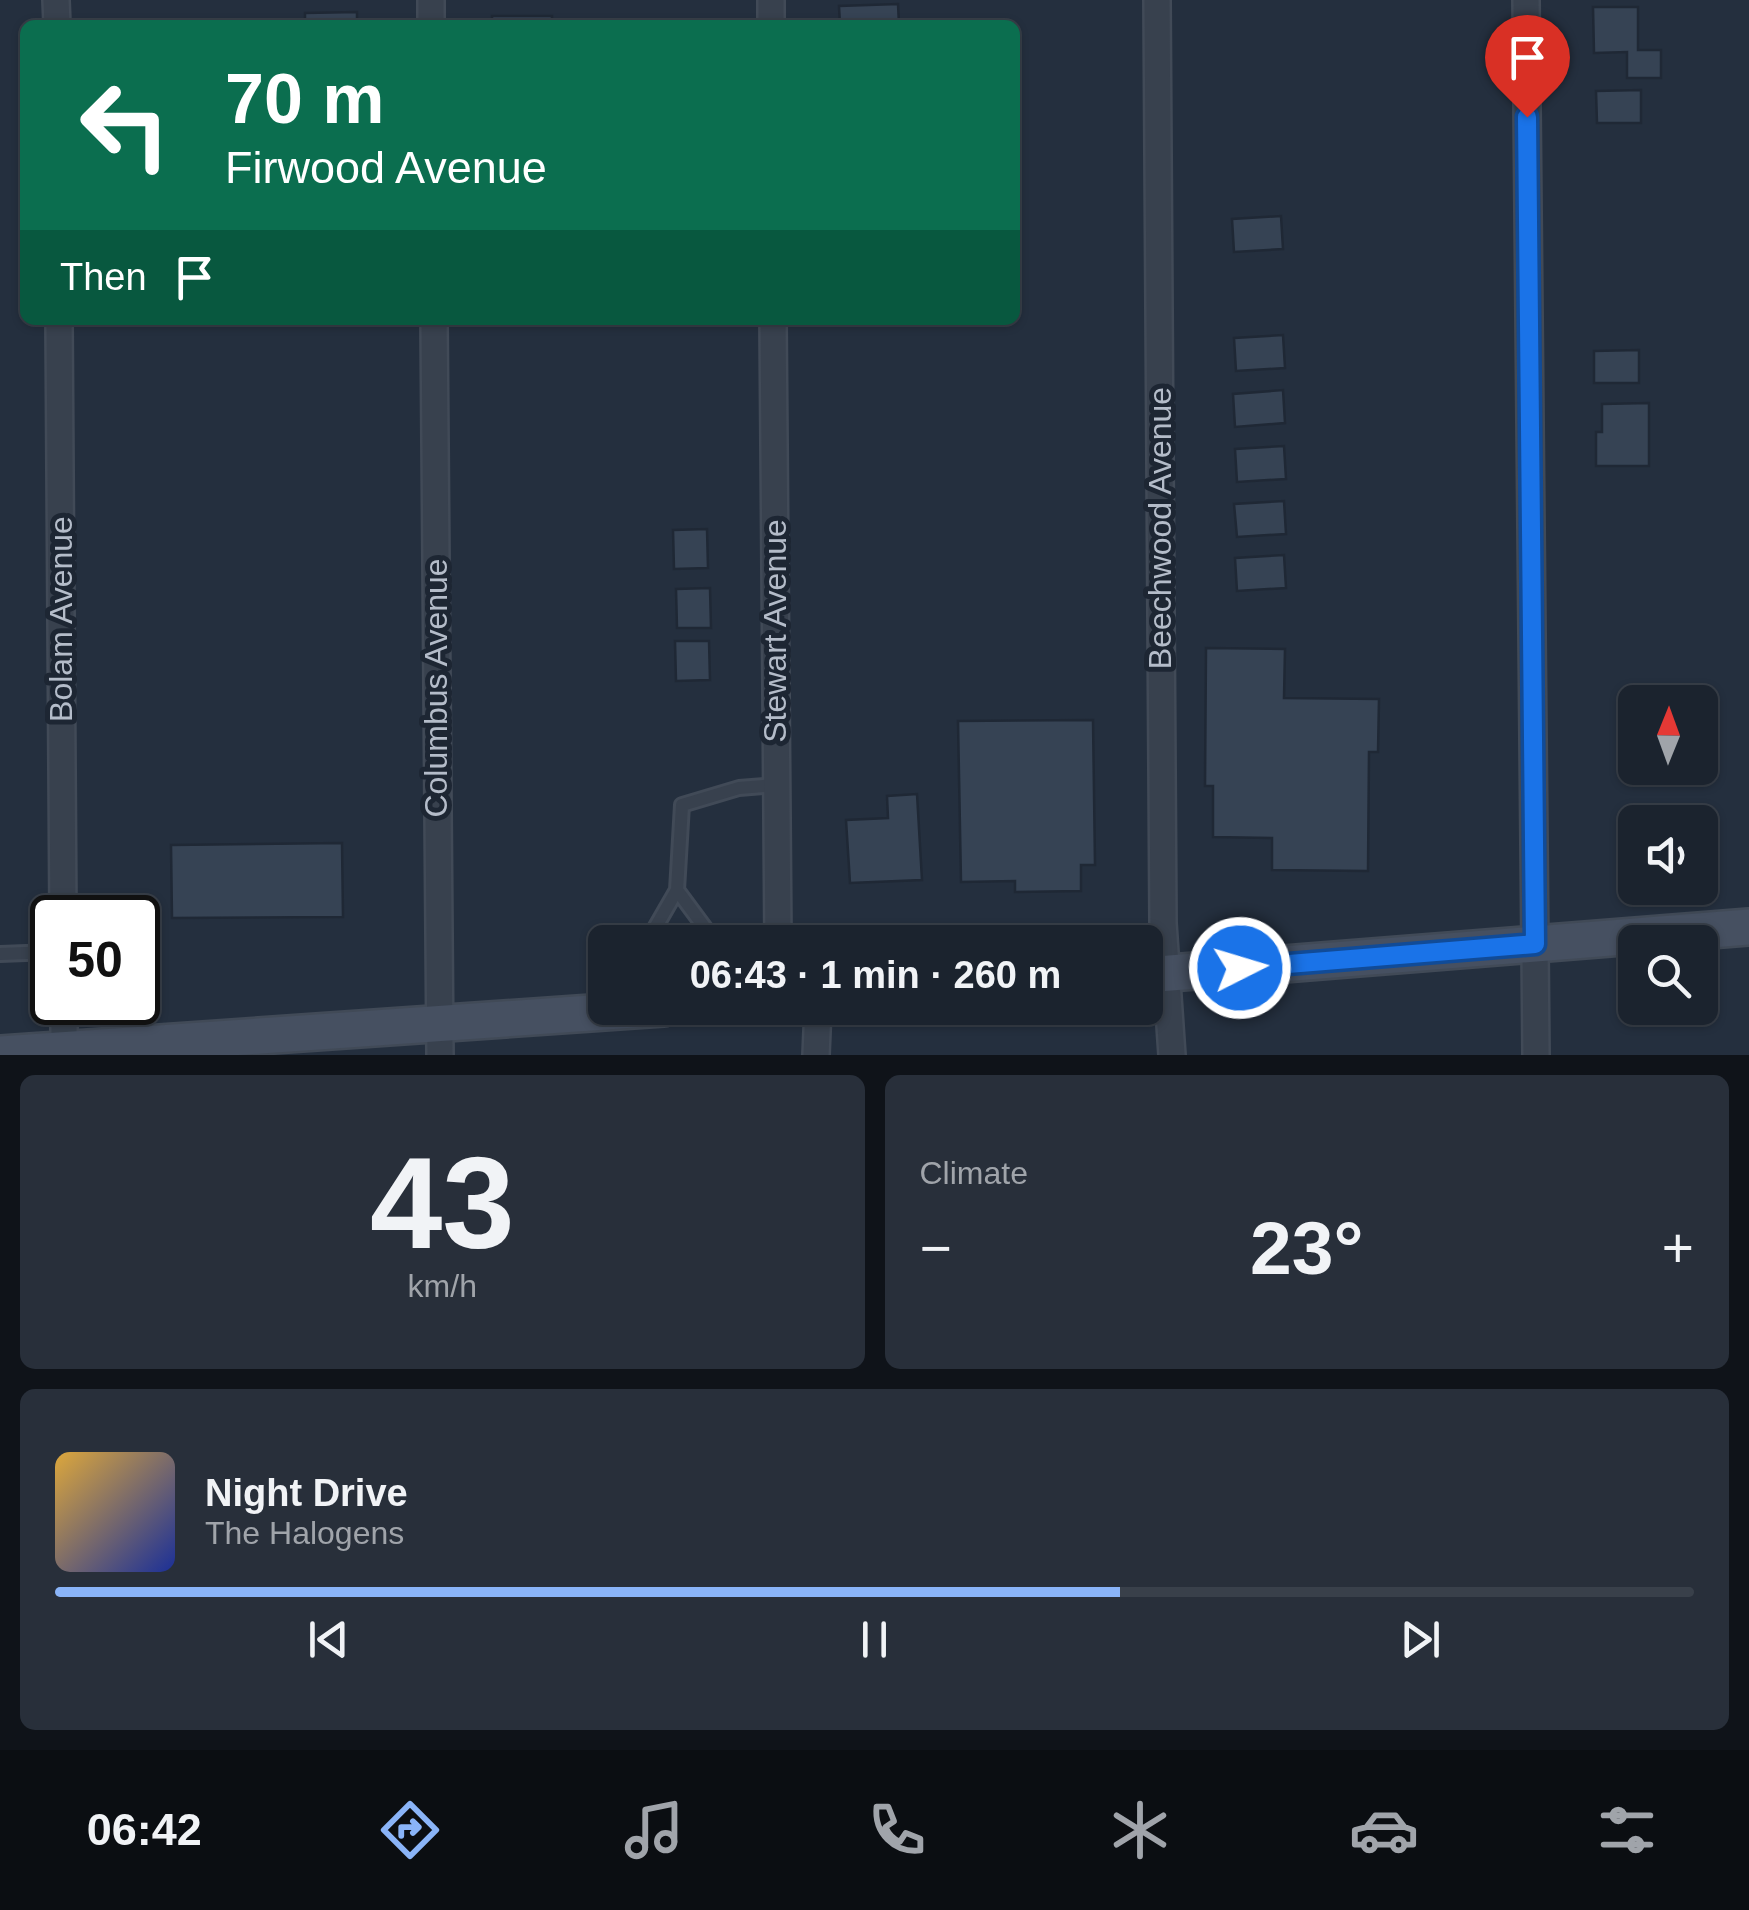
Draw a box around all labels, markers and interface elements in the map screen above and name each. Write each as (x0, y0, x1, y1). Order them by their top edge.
pin (1485, 15, 1570, 118)
icon: arrive (1500, 30, 1555, 85)
icon: left (60, 60, 190, 190)
text: 70 m (225, 60, 385, 138)
text: Firwood Avenue (225, 142, 547, 193)
icon: arrive (167, 250, 222, 305)
text: Then (60, 256, 147, 298)
street label: Beechwood Avenue (1142, 387, 1178, 669)
street label: Bolam Avenue (43, 516, 79, 722)
street label: Stewart Avenue (757, 519, 793, 743)
street label: Columbus Avenue (418, 558, 454, 818)
north arrow (1618, 685, 1718, 785)
map controls (1618, 685, 1718, 1025)
button: sound (1618, 805, 1718, 905)
speed limit sign: 50 (30, 895, 160, 1025)
position arrow (1188, 916, 1292, 1020)
button: search (1618, 925, 1718, 1025)
text: 06:43 · 1 min · 260 m (690, 954, 1061, 996)
text: 43 (370, 1130, 515, 1276)
text: Climate (920, 1155, 1028, 1191)
text: 23° (1250, 1206, 1363, 1290)
text: − (920, 1217, 952, 1279)
text: + (1662, 1217, 1694, 1279)
text: km/h (408, 1268, 477, 1304)
text: Night Drive (205, 1472, 408, 1514)
text: The Halogens (205, 1515, 404, 1551)
icon: previous (301, 1612, 356, 1667)
icon: pause (847, 1612, 902, 1667)
icon: next (1393, 1612, 1448, 1667)
icon: directions (375, 1795, 445, 1865)
icon: music (619, 1795, 689, 1865)
icon: phone (862, 1795, 932, 1865)
icon: climate (1105, 1795, 1175, 1865)
icon: car (1349, 1795, 1419, 1865)
icon: filters (1592, 1795, 1662, 1865)
text: 06:42 (87, 1804, 202, 1855)

